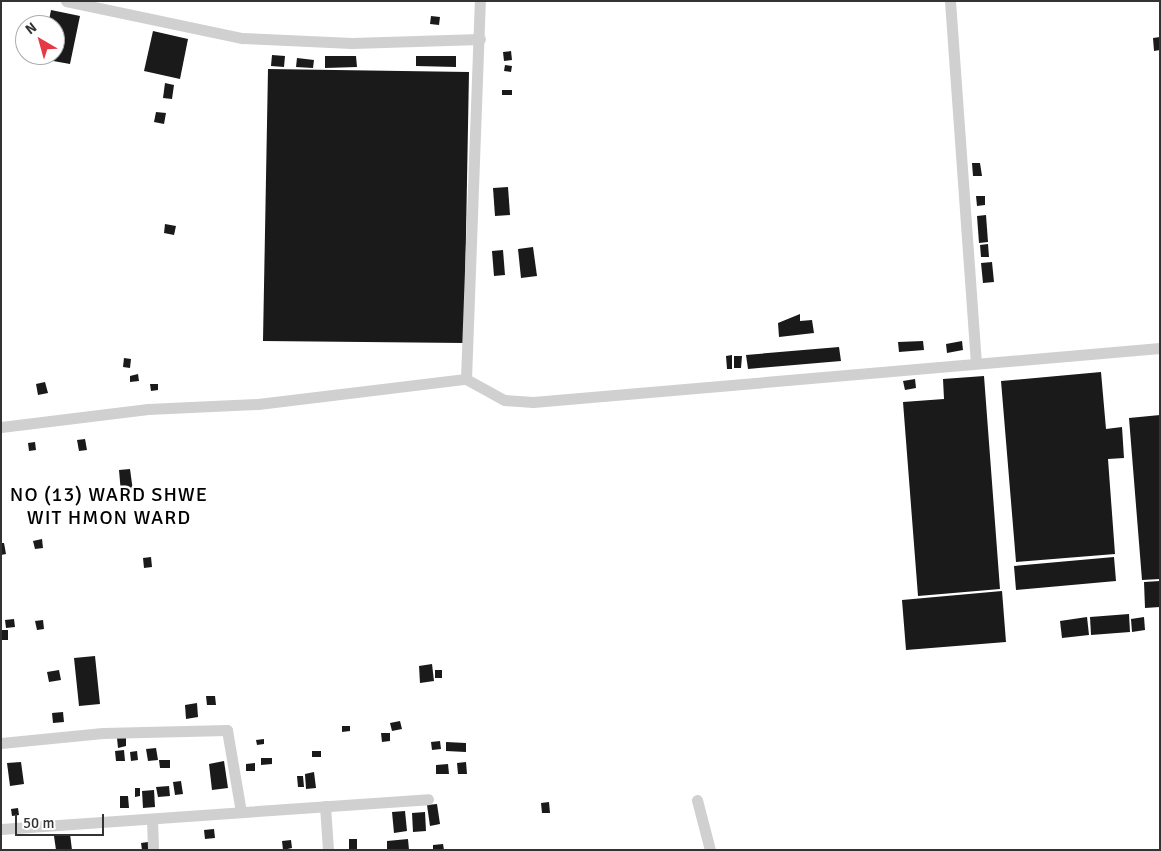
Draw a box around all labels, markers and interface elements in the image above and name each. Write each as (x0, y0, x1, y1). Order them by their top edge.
north arrow (15, 15, 65, 65)
text: N (22, 19, 40, 38)
district label: NO (13) WARD SHWE WIT HMON WARD (8, 483, 210, 530)
scale bar (18, 804, 106, 836)
text: 50 m (23, 814, 54, 832)

